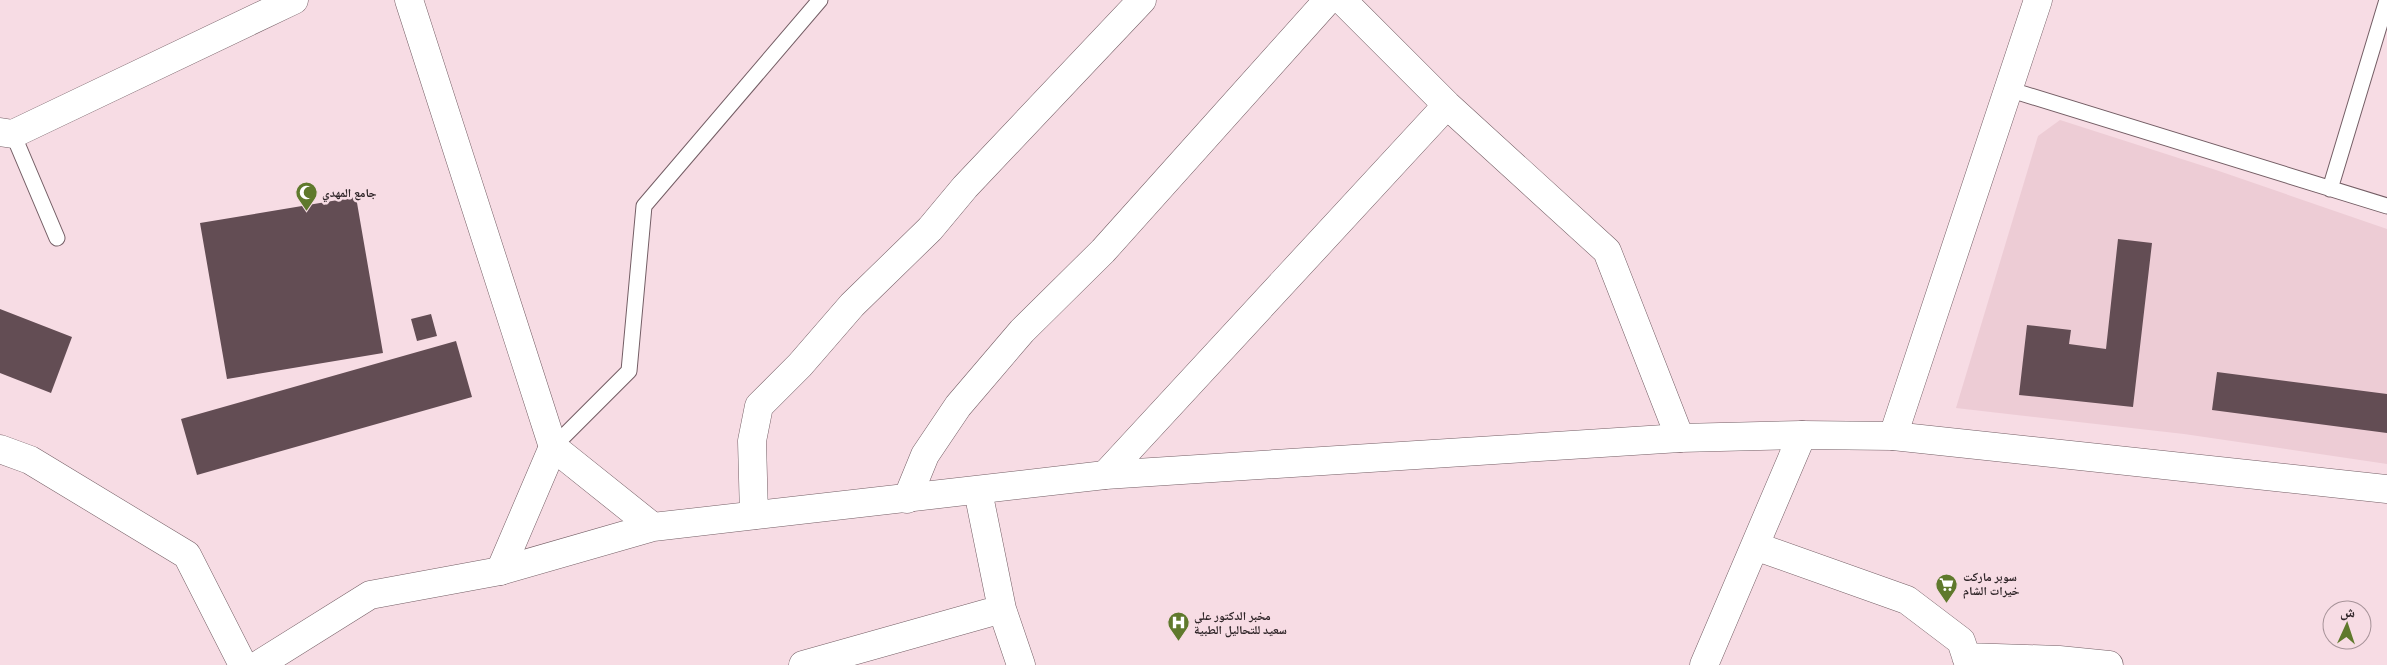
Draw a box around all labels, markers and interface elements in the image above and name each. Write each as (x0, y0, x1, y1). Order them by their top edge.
mosque icon: جامع المهدي (294, 181, 318, 212)
place label: جامع المهدي (322, 185, 377, 203)
place label: سوبر ماركت خيرات الشام (1963, 569, 2020, 599)
supermarket icon: سوبر ماركت خيرات الشام (1935, 572, 1959, 603)
north arrow (2322, 600, 2372, 650)
text: ش (2340, 603, 2356, 621)
place label: مخبر الدكتور علي سعيد للتحاليل الطبية (1194, 608, 1287, 638)
hospital icon: مخبر الدكتور علي سعيد للتحاليل الطبية (1166, 611, 1190, 642)

